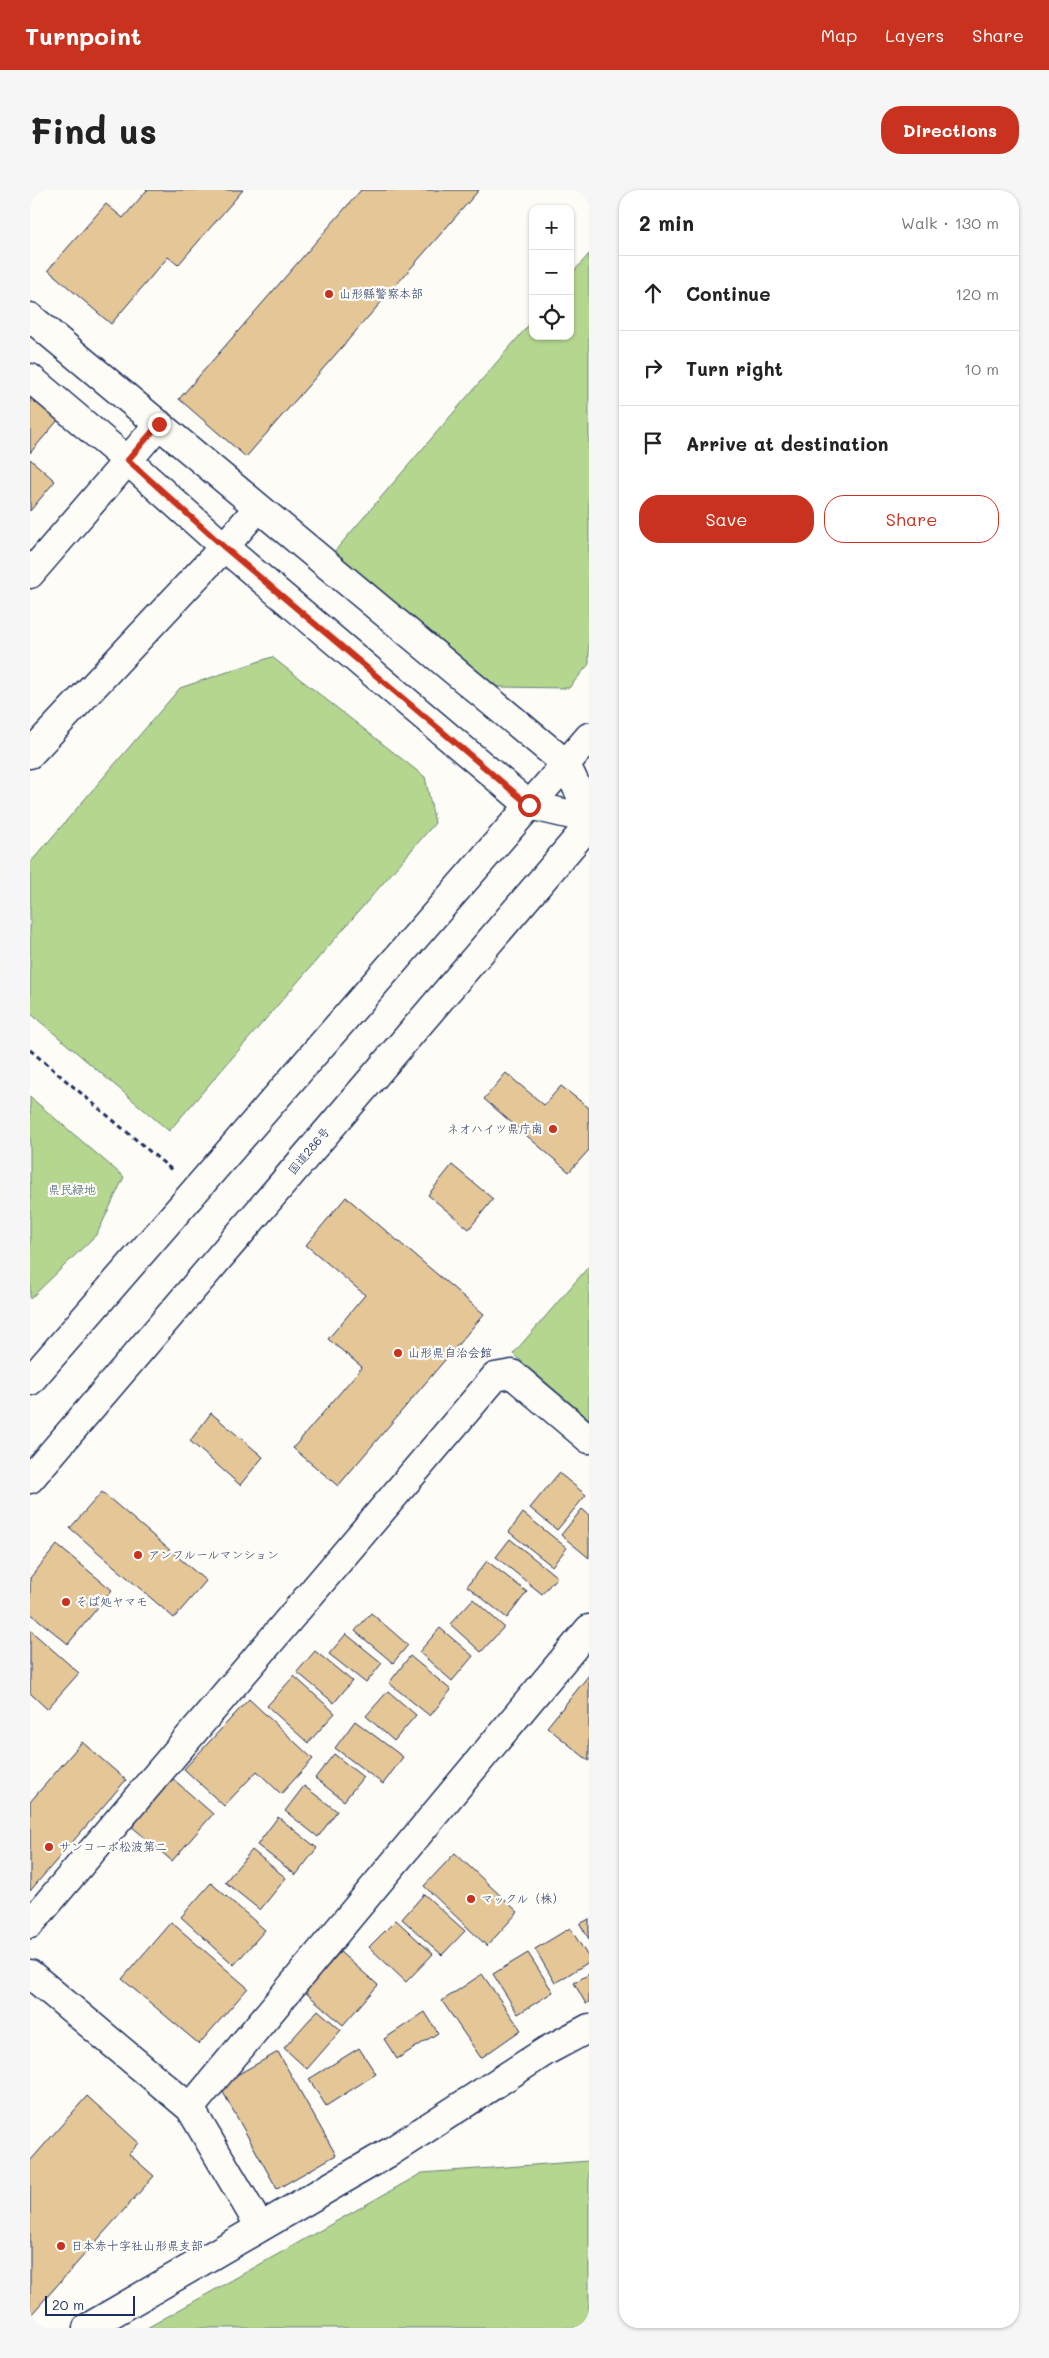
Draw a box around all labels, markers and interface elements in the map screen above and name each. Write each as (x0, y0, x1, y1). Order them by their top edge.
text: Turnpoint (25, 20, 141, 51)
text: Map (821, 23, 857, 47)
text: Layers (885, 23, 944, 47)
text: Share (972, 23, 1024, 47)
button: Directions (881, 106, 1019, 154)
text: Find us (30, 107, 157, 153)
map controls (529, 205, 574, 340)
button: + (529, 205, 574, 250)
text: 2 min (639, 209, 694, 236)
text: Walk · 130 m (901, 212, 999, 233)
button: − (529, 250, 574, 295)
icon: ahead (639, 279, 667, 307)
text: Continue (686, 281, 771, 306)
text: 120 m (955, 283, 999, 304)
place label: 山形縣警察本部 (339, 285, 423, 301)
marker: 山形縣警察本部 (323, 288, 335, 300)
button: locate (529, 295, 574, 340)
icon: right (639, 354, 667, 382)
text: Turn right (686, 356, 783, 381)
text: 10 m (964, 358, 999, 379)
route end (148, 413, 171, 436)
icon: arrive (639, 429, 667, 457)
text: Arrive at destination (686, 431, 889, 456)
button: Save (639, 495, 814, 543)
button: Share (824, 495, 999, 543)
route start (518, 794, 541, 817)
place label: ネオハイツ県庁南 (447, 1120, 543, 1136)
street label: 国道286号 (284, 1123, 333, 1177)
marker: ネオハイツ県庁南 (547, 1123, 559, 1135)
park label: 県民緑地 (48, 1181, 96, 1197)
place label: 山形県自治会館 (408, 1344, 492, 1360)
marker: 山形県自治会館 (392, 1347, 404, 1359)
place label: アンフルールマンション (148, 1546, 279, 1562)
marker: アンフルールマンション (132, 1549, 144, 1561)
place label: そば処ヤマモ (76, 1593, 148, 1609)
marker: そば処ヤマモ (60, 1596, 72, 1608)
place label: サンコーポ松波第二 (59, 1838, 167, 1854)
marker: サンコーポ松波第二 (43, 1841, 55, 1853)
place label: マックル（株） (481, 1890, 564, 1906)
marker: マックル（株） (465, 1893, 477, 1905)
place label: 日本赤十字社山形県支部 (71, 2237, 203, 2253)
marker: 日本赤十字社山形県支部 (55, 2240, 67, 2252)
scale bar (45, 2293, 135, 2316)
text: 20 m (52, 2295, 84, 2314)

